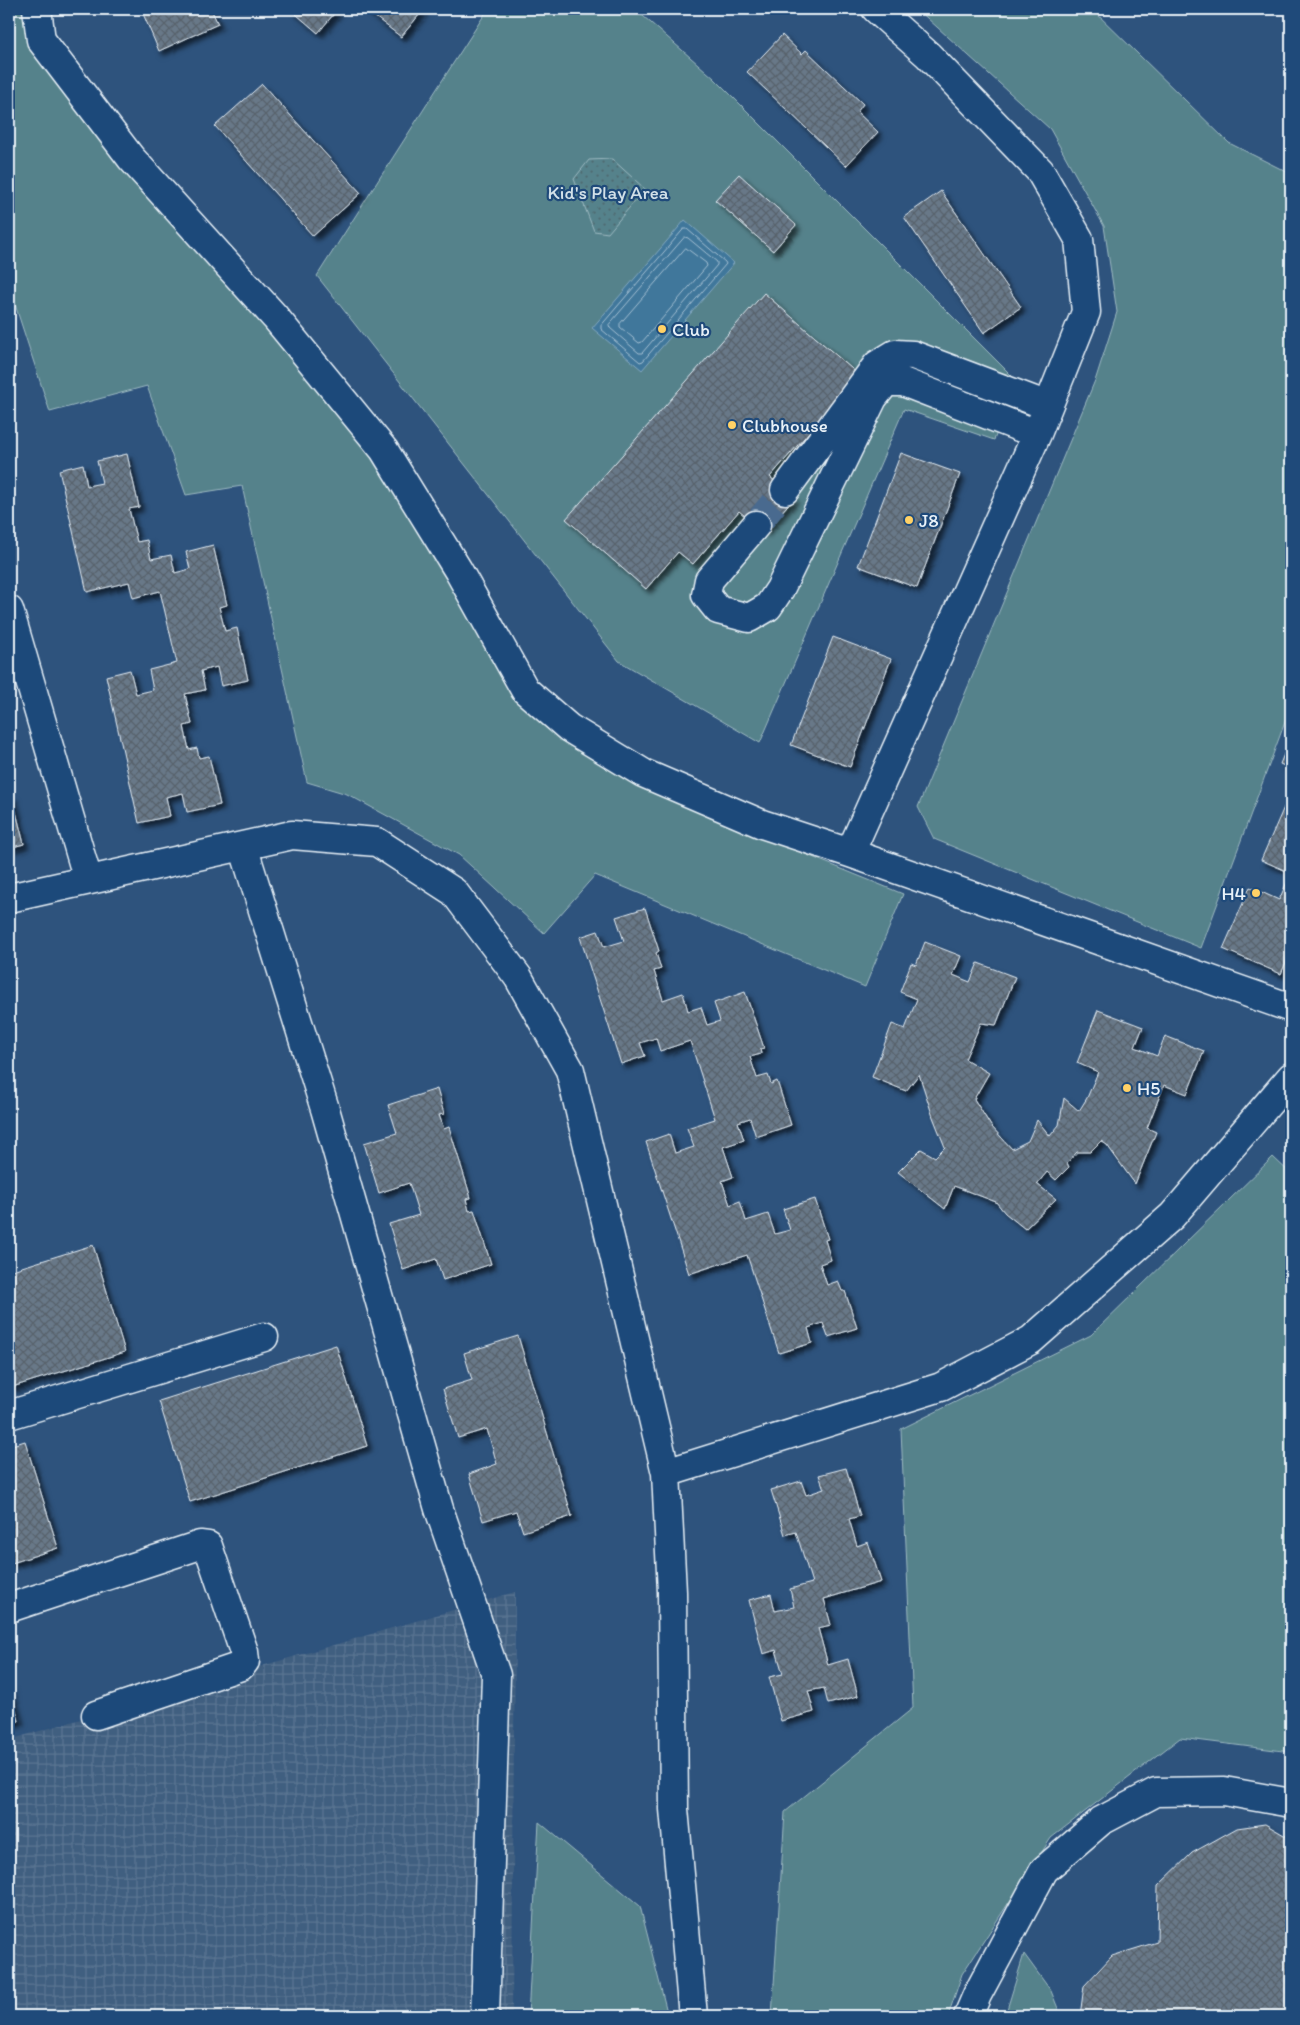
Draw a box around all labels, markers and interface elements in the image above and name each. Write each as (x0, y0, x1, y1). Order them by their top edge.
park label: Kid's Play Area (547, 181, 669, 204)
place label: Club (672, 318, 710, 341)
marker: Club (656, 323, 668, 335)
place label: Clubhouse (742, 414, 828, 437)
marker: Clubhouse (726, 419, 738, 431)
place label: J8 (919, 509, 939, 532)
marker: J8 (903, 514, 915, 526)
place label: H4 (1221, 882, 1246, 905)
marker: H4 (1250, 887, 1262, 899)
place label: H5 (1137, 1077, 1160, 1100)
marker: H5 (1121, 1082, 1133, 1094)

